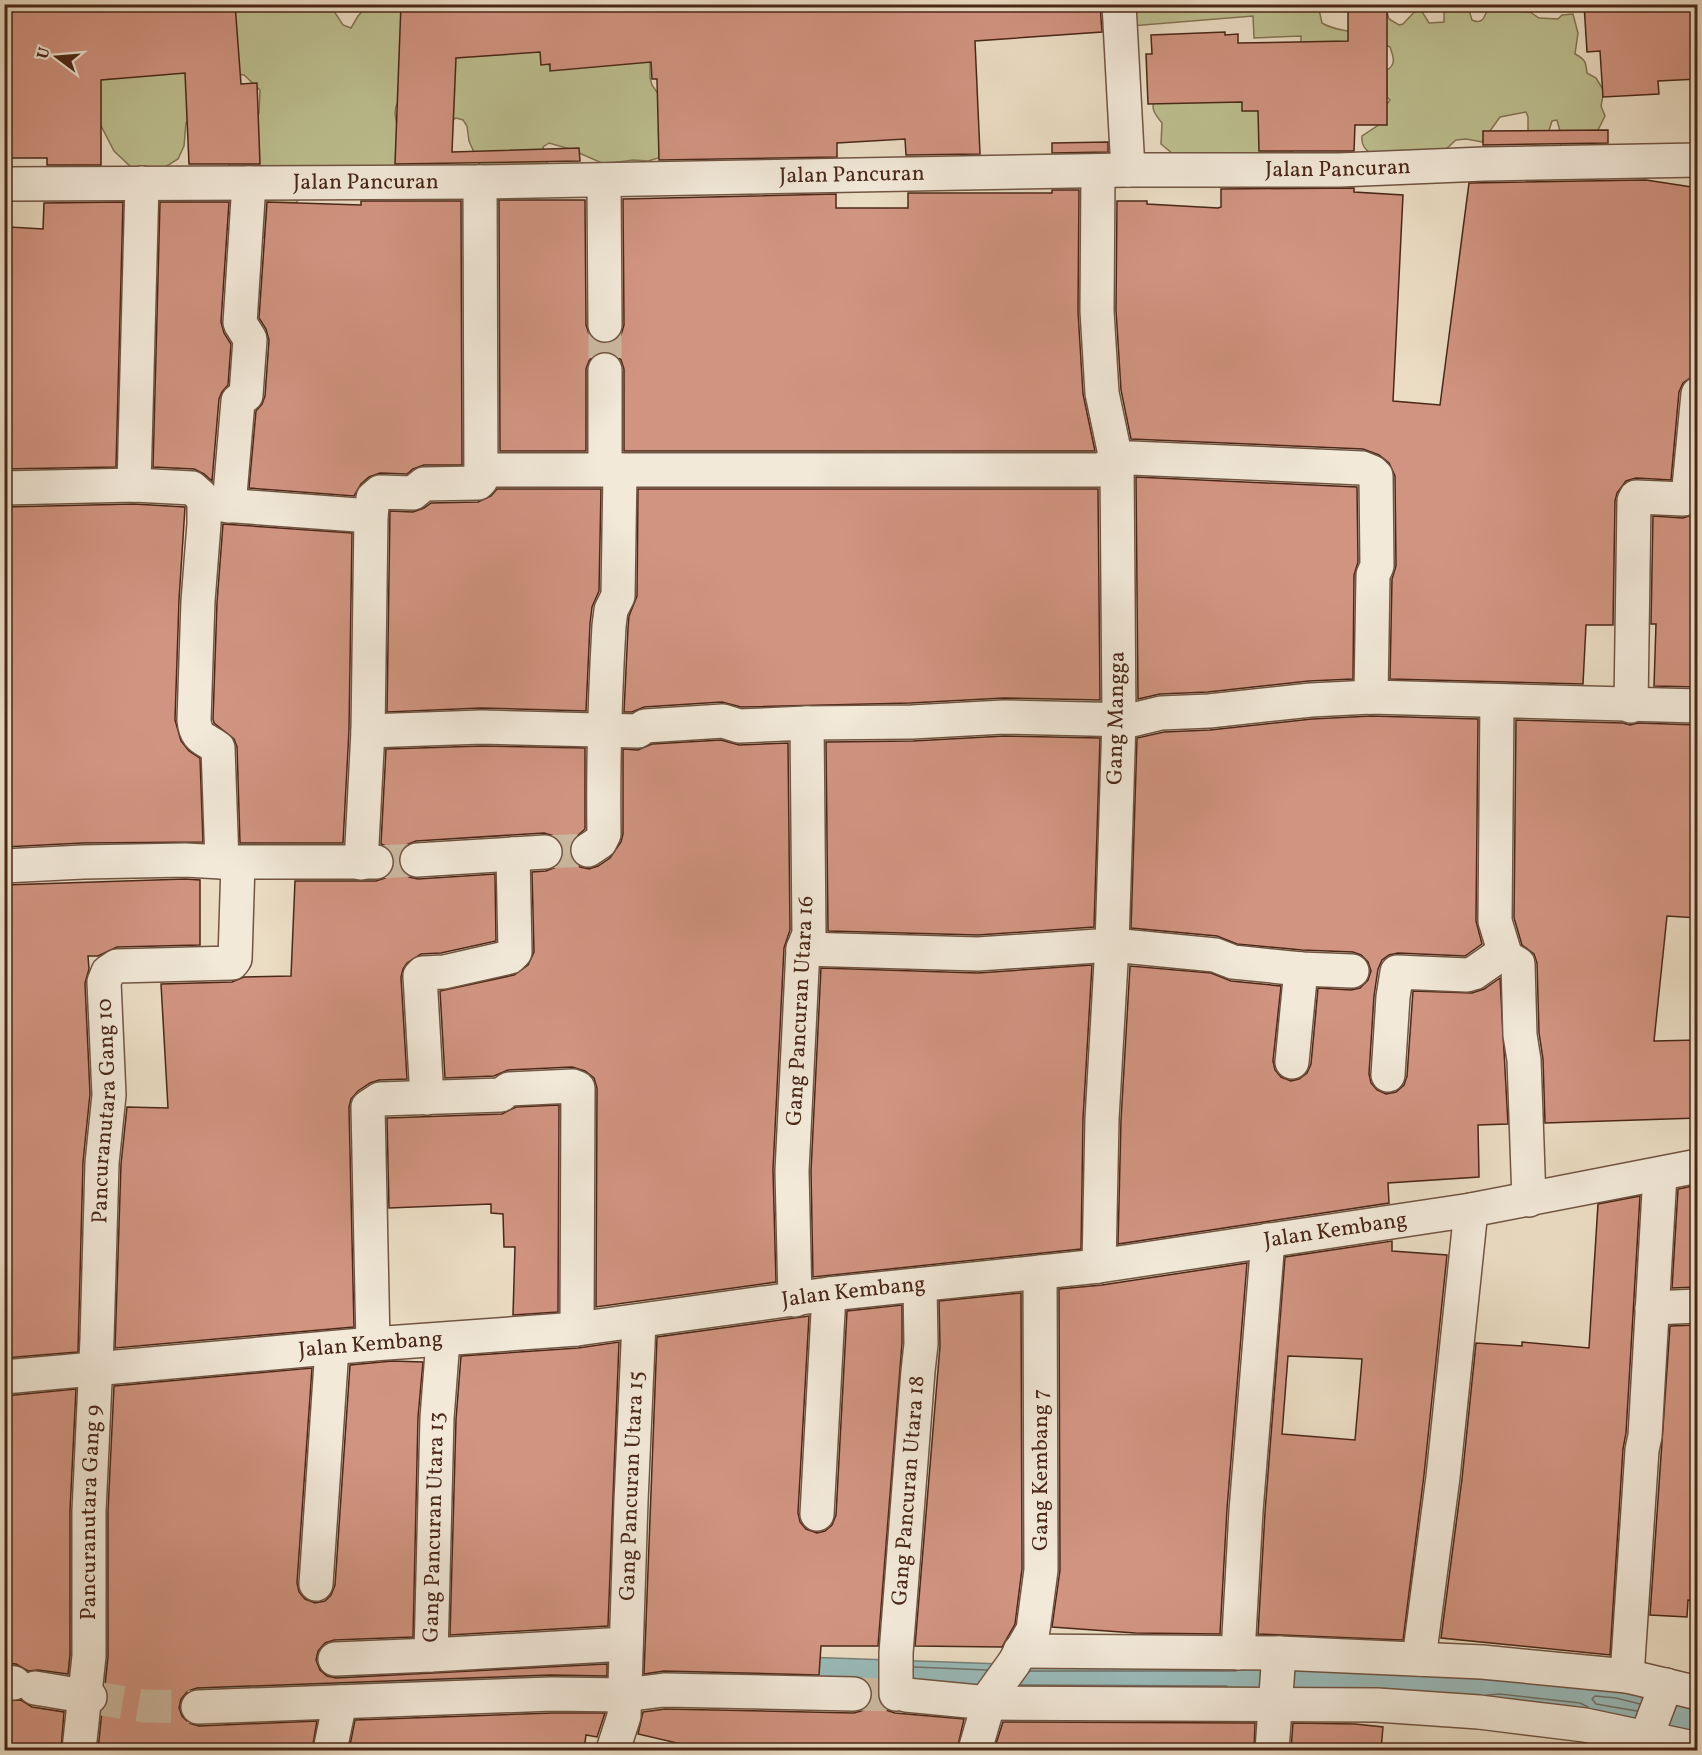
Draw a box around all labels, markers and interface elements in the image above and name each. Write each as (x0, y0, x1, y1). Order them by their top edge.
north arrow (27, 27, 87, 87)
text: U (32, 45, 57, 62)
street label: Jalan Pancuran (1265, 152, 1411, 186)
street label: Jalan Pancuran (779, 158, 925, 192)
street label: Jalan Pancuran (293, 167, 439, 198)
street label: Gang Mangga (1100, 651, 1134, 785)
street label: Gang Pancuran Utara 16 (779, 895, 823, 1127)
street label: Pancuranutara Gang 10 (85, 998, 125, 1224)
street label: Jalan Kembang (1262, 1204, 1409, 1257)
street label: Jalan Kembang (780, 1269, 927, 1316)
street label: Jalan Kembang (297, 1323, 444, 1366)
street label: Gang Pancuran Utara 15 (612, 1370, 652, 1601)
street label: Gang Pancuran Utara 18 (884, 1374, 933, 1607)
street label: Gang Kembang 7 (1026, 1389, 1057, 1551)
street label: Pancuranutara Gang 9 (74, 1404, 109, 1620)
street label: Gang Pancuran Utara 13 (416, 1411, 453, 1643)

